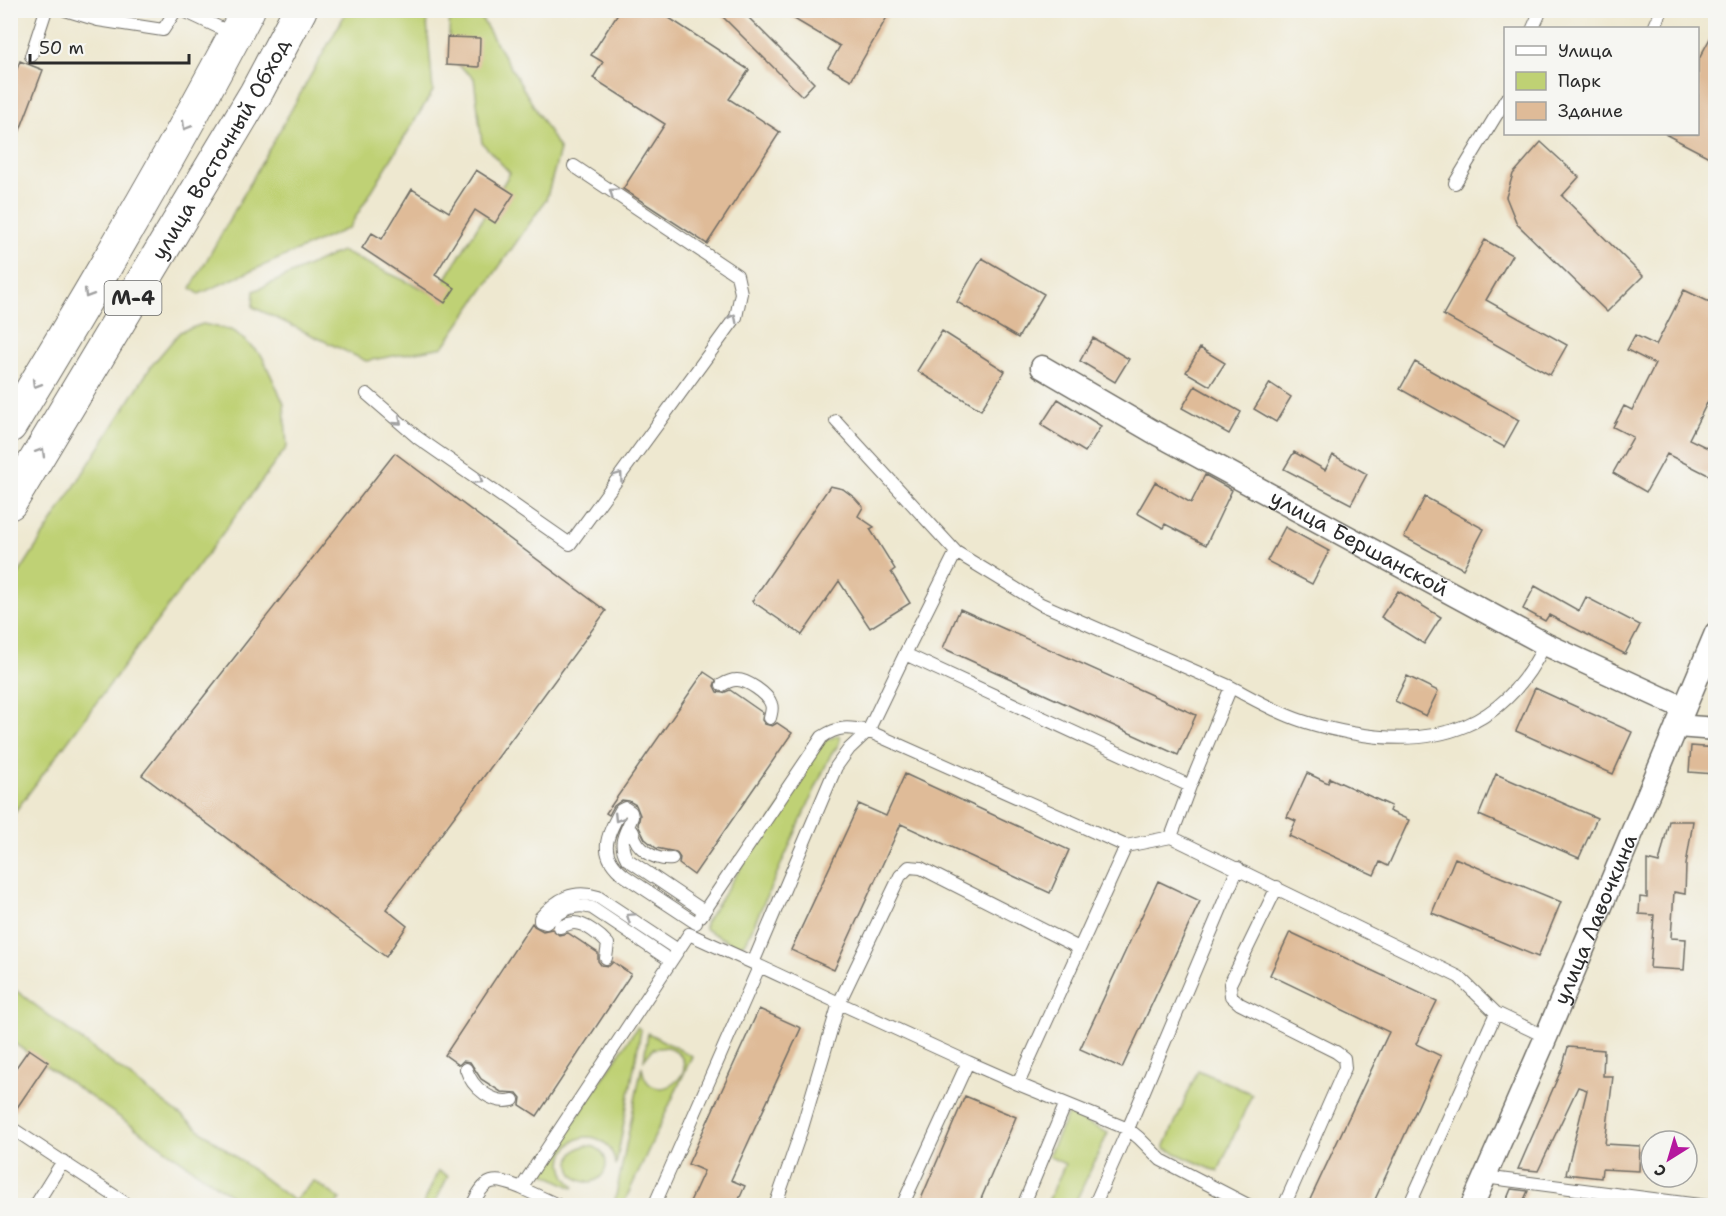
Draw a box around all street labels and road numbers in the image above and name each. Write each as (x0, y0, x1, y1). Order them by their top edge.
street label: улица Восточный Обход (145, 33, 296, 265)
road number: М-4 (104, 281, 162, 315)
street label: улица Бершанской (1265, 484, 1454, 603)
street label: улица Лавочкина (1547, 830, 1644, 1009)

